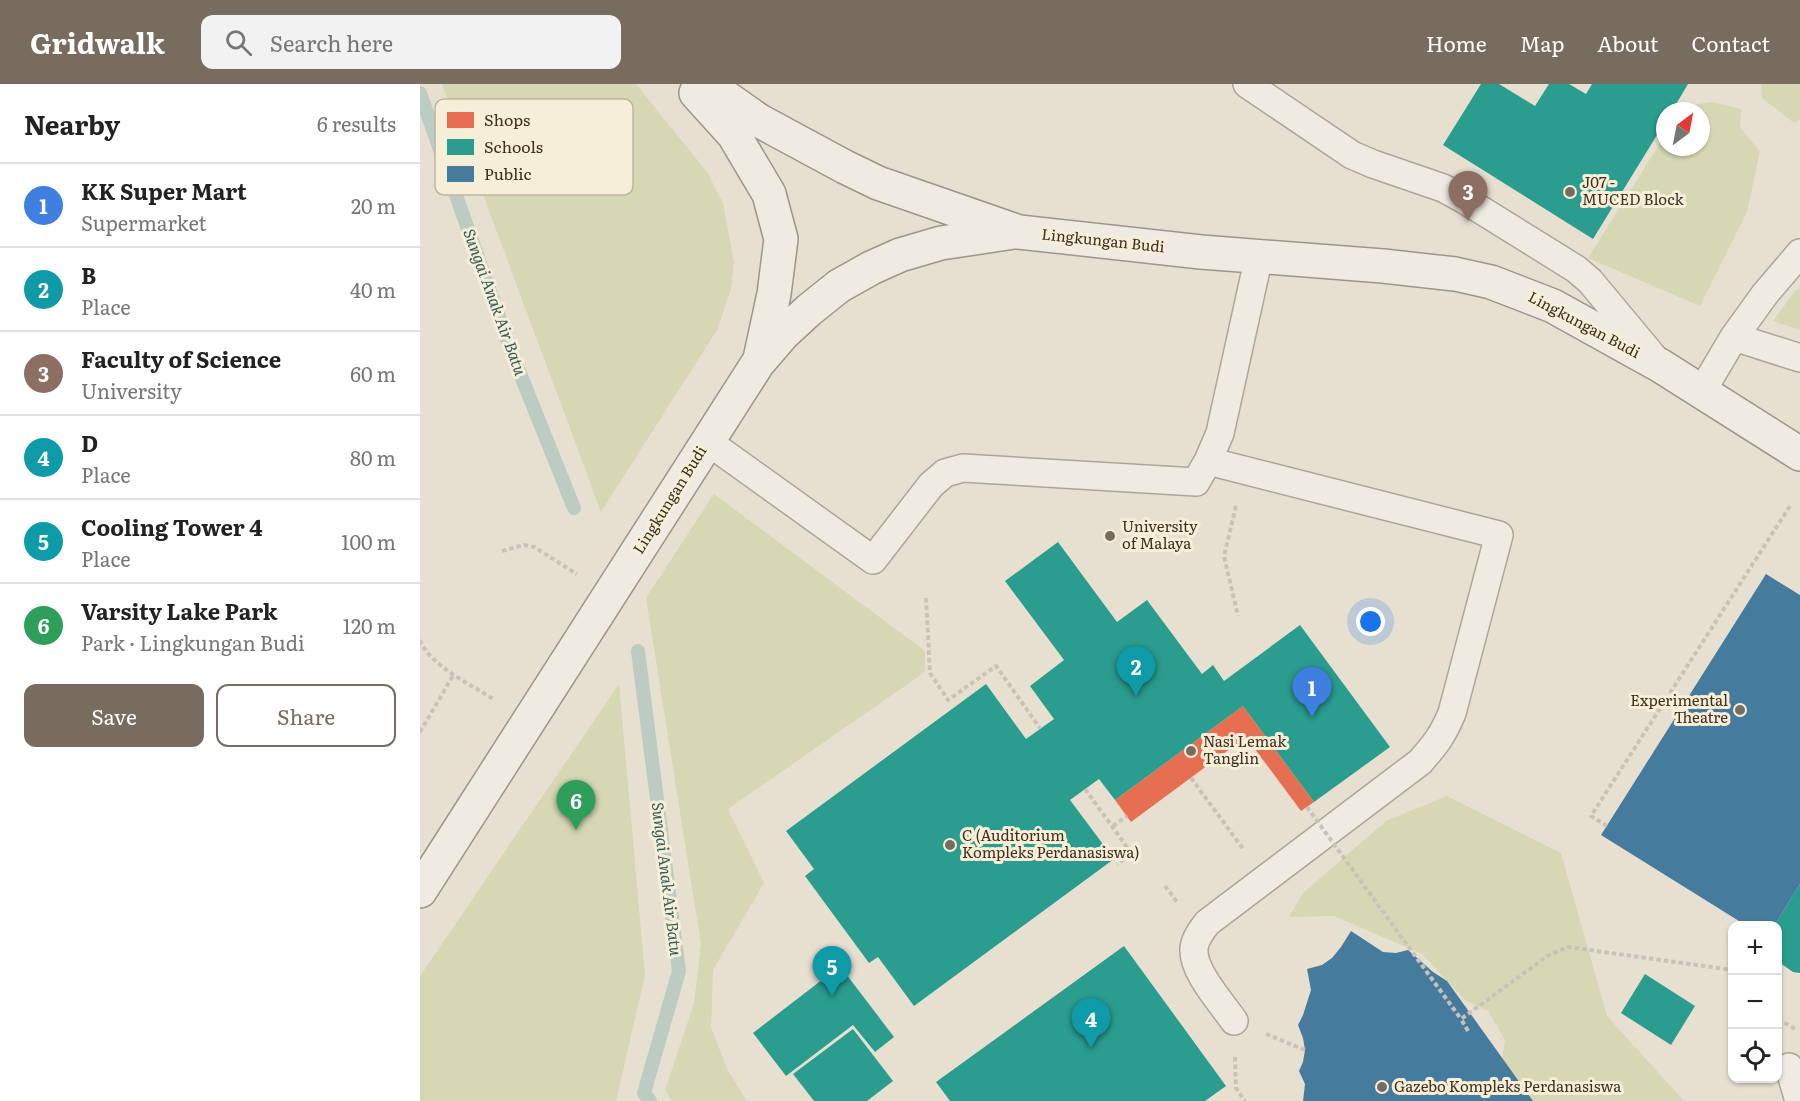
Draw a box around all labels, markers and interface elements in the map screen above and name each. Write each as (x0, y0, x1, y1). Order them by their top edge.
search box (201, 15, 621, 69)
text: Gridwalk (30, 21, 165, 63)
icon: search (222, 26, 255, 59)
text: Search here (270, 26, 393, 59)
text: Home (1426, 27, 1487, 58)
text: Map (1520, 27, 1564, 58)
text: About (1597, 27, 1659, 58)
text: Contact (1692, 27, 1770, 58)
legend (435, 99, 633, 195)
north arrow (1656, 102, 1710, 156)
text: Nearby (24, 104, 120, 143)
text: Shops (484, 107, 530, 131)
text: 6 results (317, 108, 396, 138)
text: Schools (484, 134, 543, 158)
text: Public (484, 161, 532, 185)
place label: J07 - MUCED Block (1582, 170, 1685, 210)
pin: 3 (1448, 172, 1488, 221)
text: KK Super Mart (81, 174, 247, 207)
marker: J07 - MUCED Block (1563, 185, 1577, 199)
text: 1 (39, 190, 48, 220)
text: 20 m (351, 190, 396, 220)
text: Supermarket (81, 207, 207, 237)
street label: Lingkungan Budi (1040, 222, 1166, 257)
water label: Sungai Anak Air Batu (458, 225, 534, 379)
text: B (81, 258, 96, 291)
text: 2 (38, 274, 49, 304)
text: 40 m (350, 274, 396, 304)
street label: Lingkungan Budi (1525, 284, 1645, 363)
text: Place (81, 291, 131, 321)
text: Faculty of Science (81, 342, 281, 375)
text: 3 (38, 358, 49, 388)
text: 60 m (350, 358, 396, 388)
text: University (81, 375, 182, 405)
text: D (81, 426, 98, 459)
street label: Lingkungan Budi (626, 441, 711, 558)
text: 4 (37, 442, 50, 472)
text: 80 m (350, 442, 396, 472)
text: Place (81, 459, 131, 489)
text: Cooling Tower 4 (81, 510, 262, 543)
place label: University of Malaya (1122, 514, 1198, 554)
text: 5 (38, 526, 49, 556)
text: 100 m (341, 526, 396, 556)
marker: University of Malaya (1103, 529, 1117, 543)
text: Place (81, 543, 131, 573)
text: Varsity Lake Park (81, 594, 278, 627)
your location (1356, 607, 1385, 636)
text: 6 (38, 610, 49, 640)
text: 120 m (343, 610, 396, 640)
text: Park · Lingkungan Budi (81, 627, 305, 657)
pin: 2 (1116, 646, 1156, 696)
pin: 1 (1292, 668, 1332, 717)
button: Save (24, 684, 204, 747)
button: Share (216, 684, 396, 747)
place label: Experimental Theatre (1630, 688, 1728, 728)
marker: Experimental Theatre (1733, 703, 1747, 717)
place label: Nasi Lemak Tanglin (1203, 729, 1287, 769)
marker: Nasi Lemak Tanglin (1184, 744, 1198, 758)
pin: 6 (556, 780, 596, 830)
water label: Sungai Anak Air Batu (647, 801, 689, 957)
place label: C (Auditorium Kompleks Perdanasiswa) (962, 823, 1139, 863)
marker: C (Auditorium Kompleks Perdanasiswa) (943, 838, 957, 852)
map controls (1728, 921, 1782, 1083)
button: + (1728, 921, 1782, 975)
pin: 5 (812, 946, 852, 996)
button: − (1728, 975, 1782, 1029)
pin: 4 (1072, 998, 1110, 1048)
button: locate (1728, 1029, 1782, 1083)
place label: Gazebo Kompleks Perdanasiswa (1394, 1074, 1622, 1097)
marker: Gazebo Kompleks Perdanasiswa (1375, 1080, 1389, 1094)

